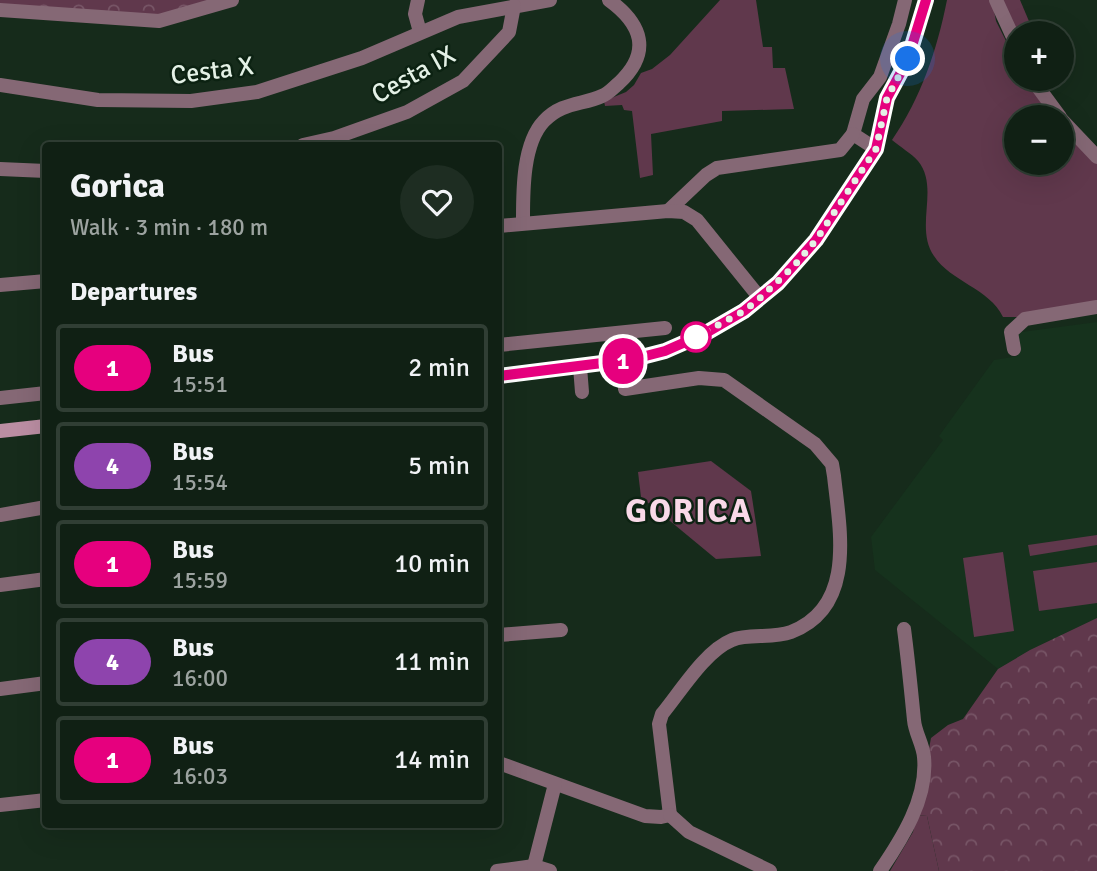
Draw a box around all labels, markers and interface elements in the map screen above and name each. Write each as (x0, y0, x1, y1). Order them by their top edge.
map controls (1004, 21, 1074, 175)
button: + (1004, 21, 1074, 91)
street label: Cesta IX (366, 39, 461, 111)
your location (890, 41, 925, 76)
street label: Cesta X (169, 50, 255, 92)
button: − (1004, 105, 1074, 175)
button: heart (400, 165, 474, 239)
text: Gorica (70, 166, 165, 207)
text: Walk · 3 min · 180 m (70, 213, 268, 242)
text: Departures (70, 276, 197, 308)
unlabelled marker (681, 322, 711, 352)
text: Bus (172, 338, 214, 370)
line badge: 1 (600, 338, 646, 384)
text: 1 (617, 346, 629, 376)
text: 2 min (408, 352, 470, 384)
text: 1 (106, 353, 119, 383)
text: 15:51 (172, 370, 228, 399)
text: Bus (172, 436, 214, 468)
text: 5 min (408, 450, 470, 482)
text: 4 (106, 451, 119, 481)
text: 15:54 (172, 468, 228, 497)
district label: GORICA (625, 491, 753, 532)
text: Bus (172, 534, 214, 566)
text: 10 min (394, 548, 470, 580)
text: 1 (106, 549, 119, 579)
text: 15:59 (172, 566, 228, 595)
text: Bus (172, 632, 214, 664)
text: 11 min (394, 646, 470, 678)
text: 4 (106, 647, 119, 677)
text: 16:00 (172, 664, 228, 693)
text: Bus (172, 730, 214, 762)
text: 14 min (394, 744, 470, 776)
text: 1 (106, 745, 119, 775)
text: 16:03 (172, 762, 228, 791)

